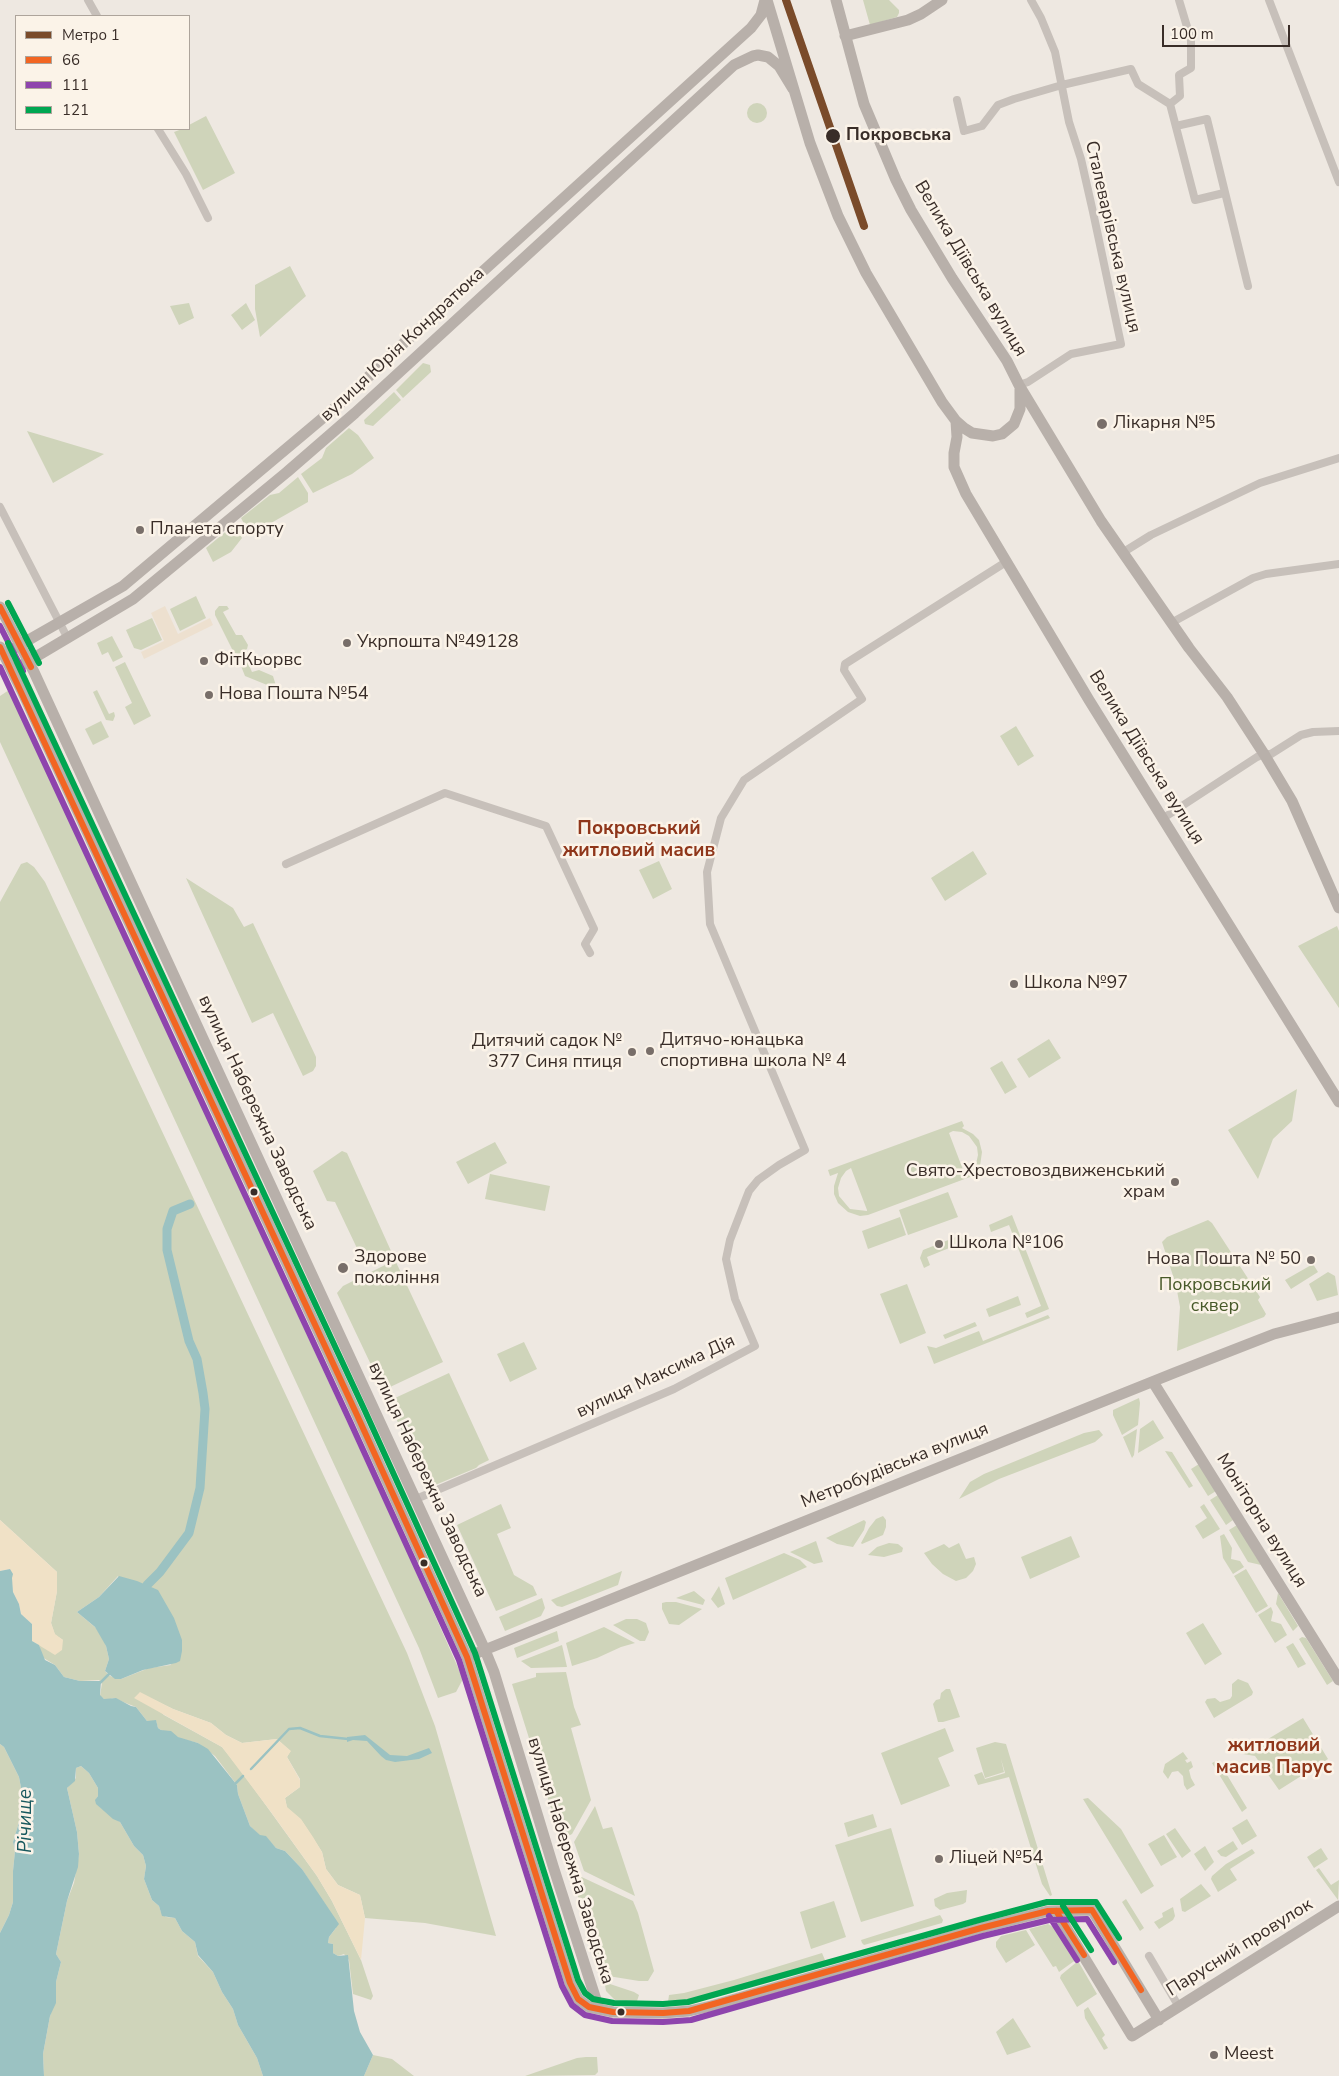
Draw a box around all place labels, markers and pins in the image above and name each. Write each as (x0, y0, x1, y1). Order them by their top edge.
place label: Покровська (846, 125, 951, 147)
marker: Покровська (824, 127, 842, 145)
place label: Лікарня №5 (1113, 413, 1216, 435)
marker: Лікарня №5 (1095, 417, 1109, 431)
place label: Планета спорту (150, 519, 284, 541)
marker: Планета спорту (134, 524, 146, 536)
place label: Укрпошта №49128 (357, 632, 519, 654)
marker: Укрпошта №49128 (341, 637, 353, 649)
place label: ФiтКьорвс (214, 650, 302, 672)
marker: ФiтКьорвс (198, 655, 210, 667)
place label: Нова Пошта №54 (219, 684, 369, 706)
marker: Нова Пошта №54 (203, 689, 215, 701)
place label: Школа №97 (1024, 973, 1128, 995)
marker: Школа №97 (1008, 978, 1020, 990)
place label: Дитячо-юнацька спортивна школа № 4 (660, 1030, 846, 1072)
place label: Дитячий садок № 377 Синя птиця (472, 1031, 622, 1074)
marker: Дитячо-юнацька спортивна школа № 4 (644, 1045, 656, 1057)
marker: Дитячий садок № 377 Синя птиця (626, 1046, 638, 1058)
place label: Свято-Хрестовоздвиженський храм (906, 1161, 1165, 1204)
marker: Свято-Хрестовоздвиженський храм (1169, 1176, 1181, 1188)
unlabelled marker (249, 1187, 259, 1197)
place label: Школа №106 (949, 1233, 1064, 1255)
marker: Школа №106 (933, 1238, 945, 1250)
place label: Здорове покоління (354, 1247, 440, 1290)
place label: Нова Пошта № 50 (1147, 1249, 1301, 1271)
marker: Нова Пошта № 50 (1305, 1254, 1317, 1266)
marker: Здорове покоління (336, 1261, 350, 1275)
unlabelled marker (419, 1558, 429, 1568)
place label: Ліцей №54 (949, 1848, 1043, 1870)
marker: Ліцей №54 (933, 1853, 945, 1865)
unlabelled marker (616, 2007, 626, 2017)
place label: Meest (1224, 2044, 1273, 2066)
marker: Meest (1208, 2049, 1220, 2061)

